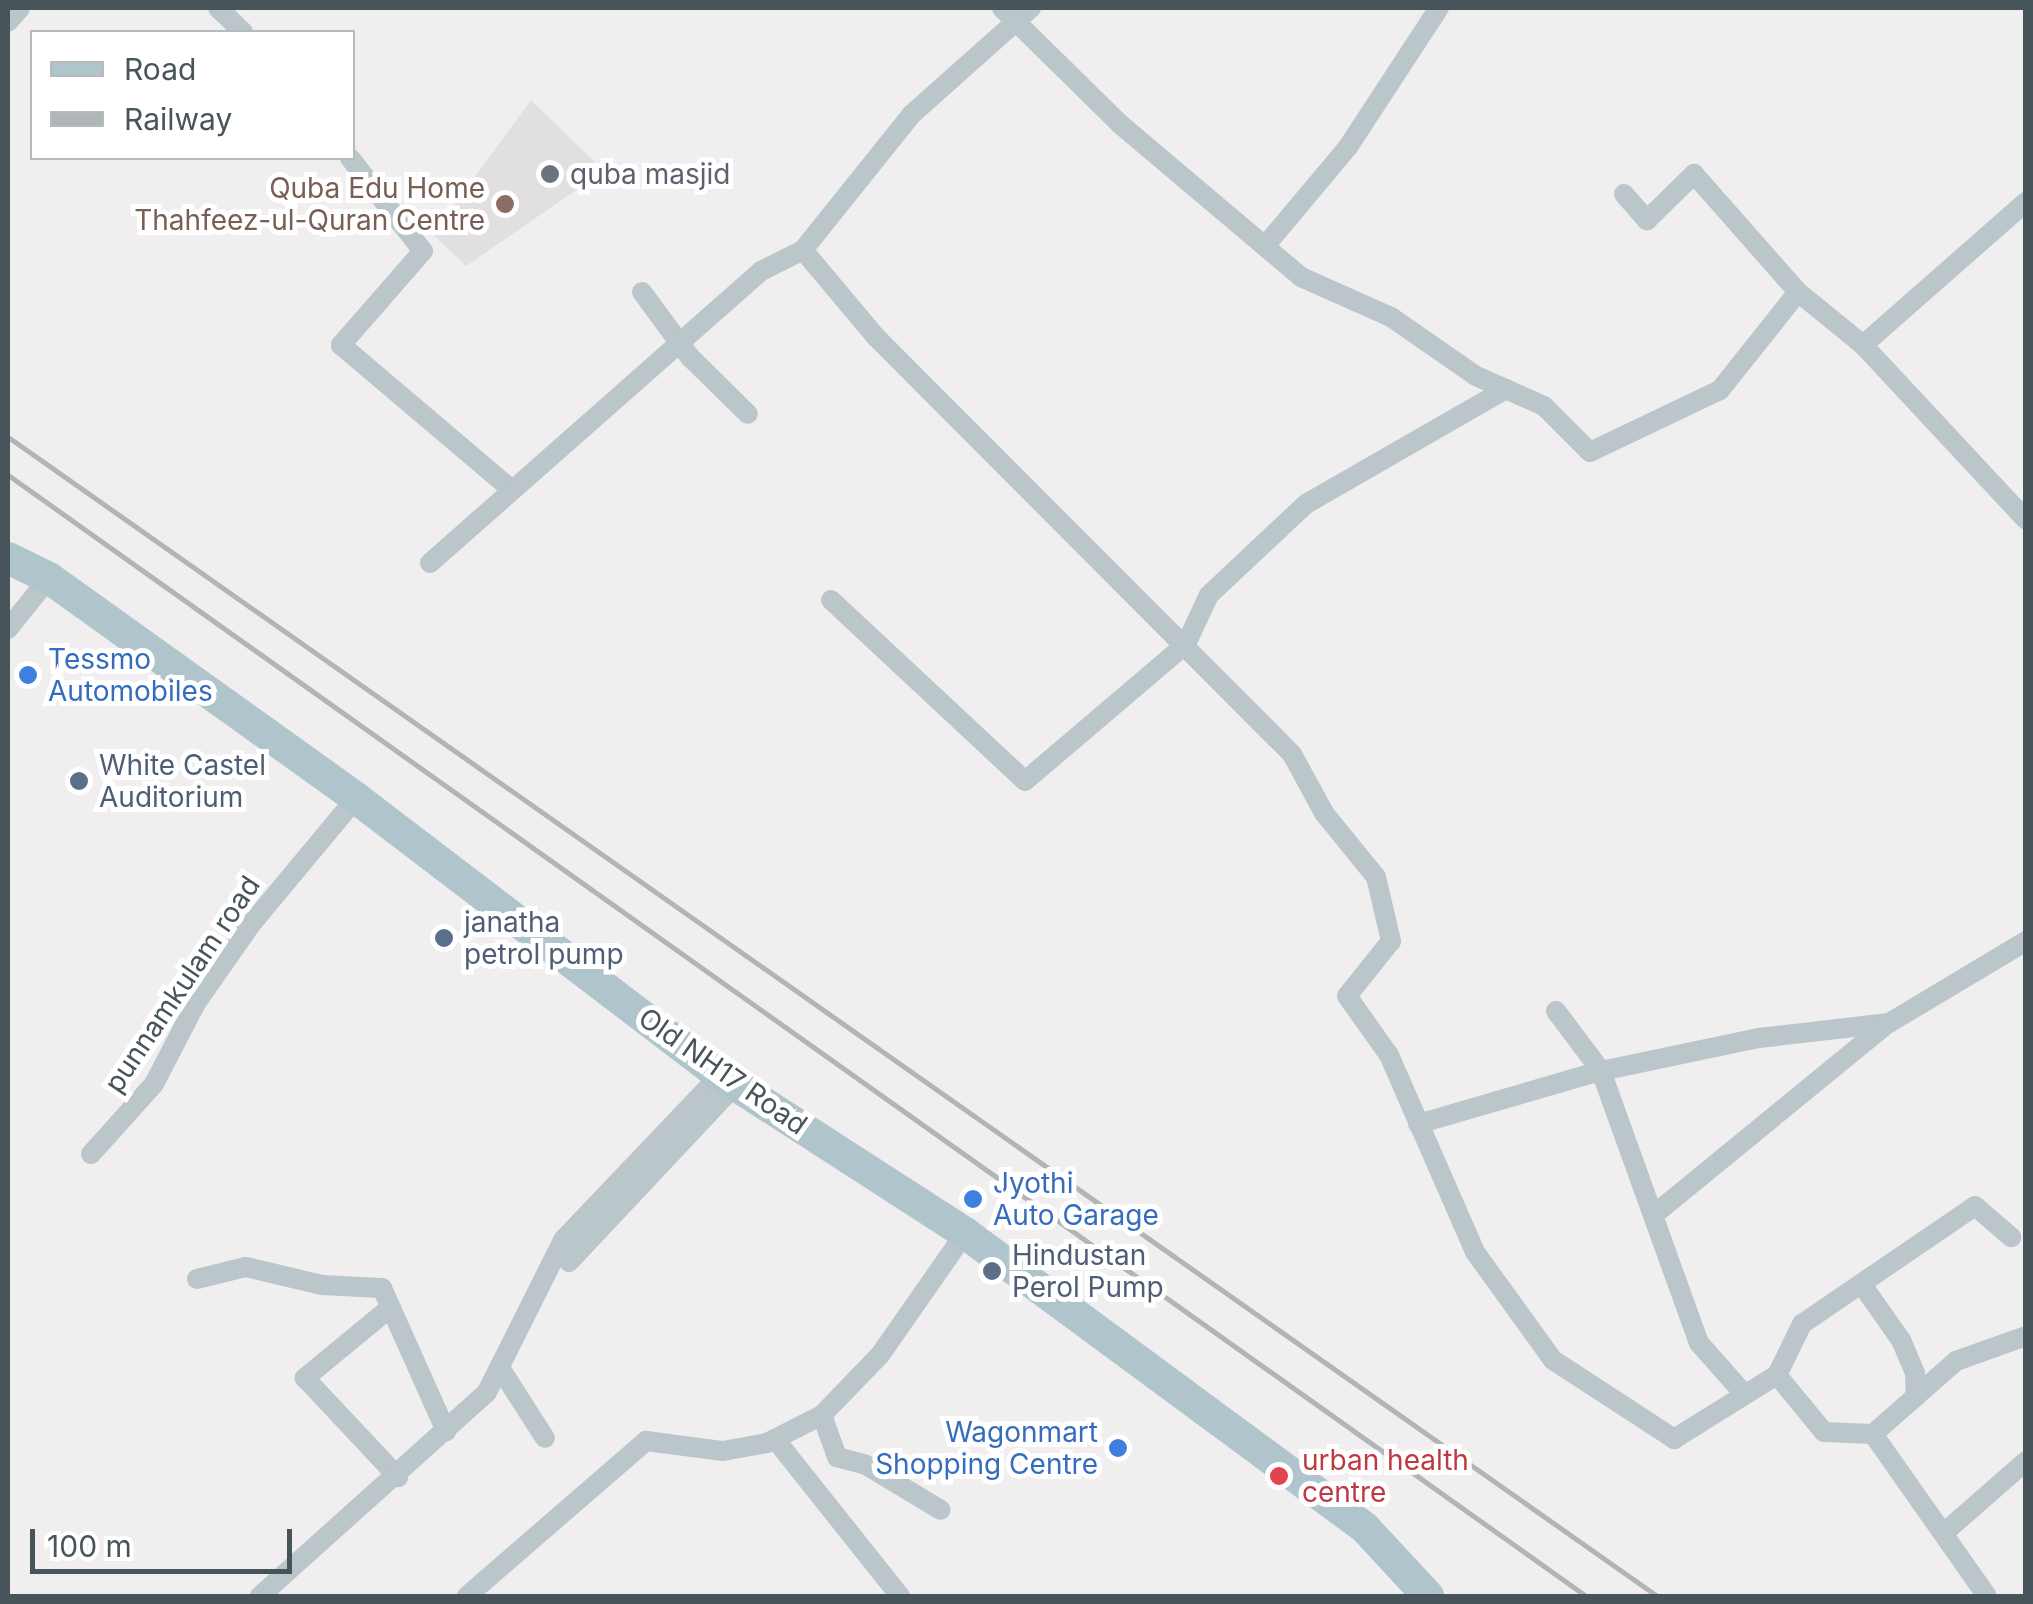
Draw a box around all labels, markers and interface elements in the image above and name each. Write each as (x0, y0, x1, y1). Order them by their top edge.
legend (30, 30, 355, 160)
text: Road (124, 51, 196, 87)
text: Railway (124, 101, 232, 137)
place label: quba masjid (570, 157, 730, 191)
marker: quba masjid (539, 163, 561, 185)
place label: Quba Edu Home Thahfeez-ul-Quran Centre (134, 171, 485, 237)
marker: Quba Edu Home Thahfeez-ul-Quran Centre (494, 193, 516, 215)
place label: Tessmo Automobiles (48, 642, 213, 708)
marker: Tessmo Automobiles (17, 664, 39, 686)
place label: White Castel Auditorium (99, 748, 266, 814)
marker: White Castel Auditorium (68, 770, 90, 792)
street label: punnamkulam road (97, 869, 267, 1099)
place label: janatha petrol pump (464, 905, 624, 971)
marker: janatha petrol pump (433, 927, 455, 949)
street label: Old NH17 Road (632, 1001, 814, 1141)
place label: Jyothi Auto Garage (993, 1166, 1159, 1232)
marker: Jyothi Auto Garage (962, 1188, 984, 1210)
place label: Hindustan Perol Pump (1012, 1238, 1164, 1304)
marker: Hindustan Perol Pump (981, 1260, 1003, 1282)
place label: Wagonmart Shopping Centre (875, 1415, 1098, 1481)
marker: Wagonmart Shopping Centre (1107, 1437, 1129, 1459)
place label: urban health centre (1302, 1443, 1469, 1509)
marker: urban health centre (1266, 1463, 1292, 1489)
scale bar (35, 1509, 298, 1571)
text: 100 m (47, 1528, 132, 1564)

